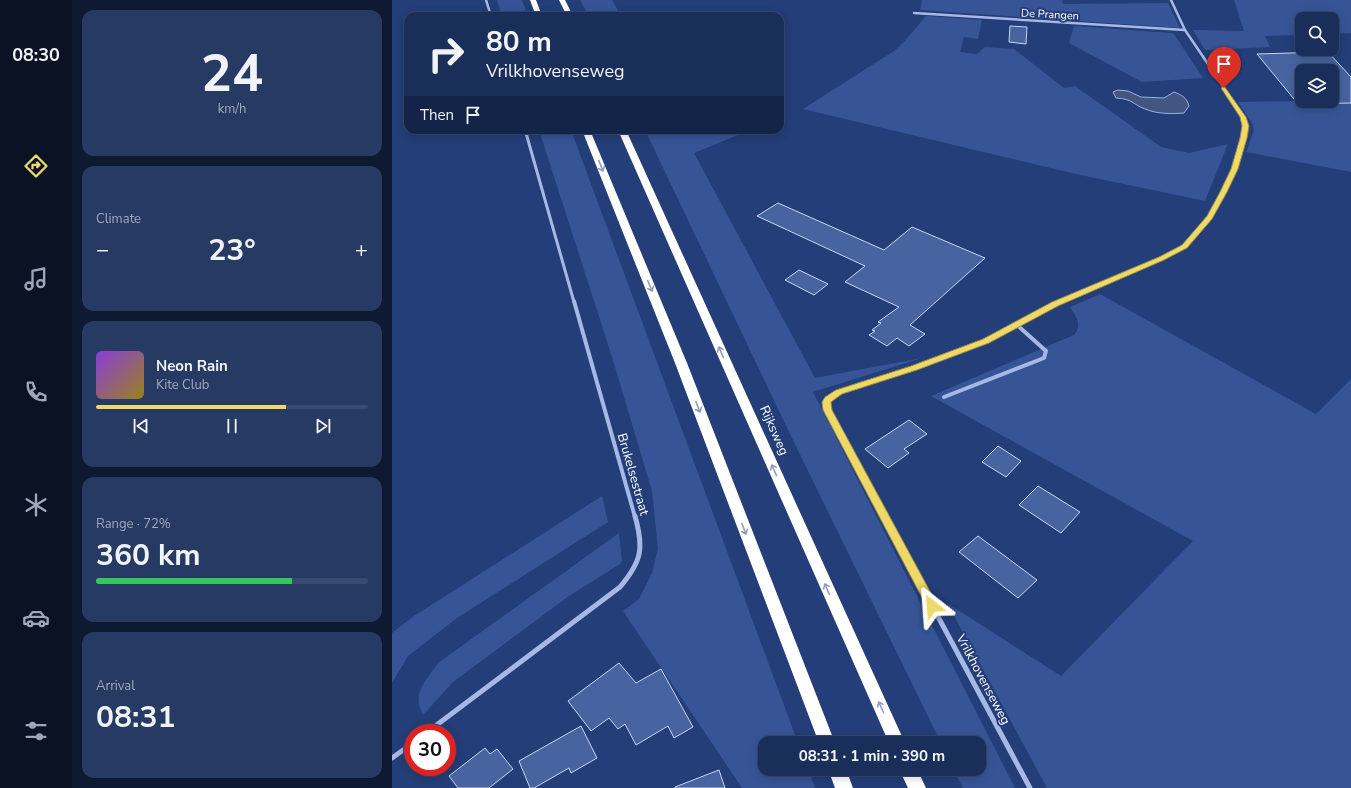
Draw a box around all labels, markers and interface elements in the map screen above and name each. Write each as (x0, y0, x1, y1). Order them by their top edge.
street label: De Prangen (1021, 5, 1079, 24)
map controls (1295, 12, 1339, 108)
button: search (1295, 12, 1339, 56)
text: 80 m (486, 23, 552, 61)
icon: right (420, 28, 472, 80)
text: 24 (201, 38, 263, 109)
text: 08:30 (12, 43, 60, 67)
pin (1207, 47, 1241, 88)
icon: arrive (1213, 53, 1235, 75)
text: Vrilkhovenseweg (486, 59, 625, 83)
button: layers (1295, 64, 1339, 108)
text: km/h (218, 100, 246, 118)
icon: arrive (462, 104, 484, 126)
text: Then (420, 105, 454, 125)
icon: directions (22, 152, 50, 180)
one-way arrow (597, 160, 605, 172)
text: Climate (96, 210, 141, 228)
text: 23° (208, 230, 256, 271)
text: − (96, 235, 109, 265)
text: + (355, 235, 368, 265)
icon: music (22, 265, 50, 293)
one-way arrow (646, 280, 654, 292)
one-way arrow (717, 346, 724, 358)
text: Neon Rain (156, 356, 228, 376)
text: Kite Club (156, 376, 209, 394)
icon: phone (22, 378, 50, 406)
one-way arrow (694, 401, 702, 413)
street label: Rijksweg (755, 403, 793, 458)
icon: previous (130, 415, 152, 437)
icon: pause (221, 415, 243, 437)
icon: next (312, 415, 334, 437)
street label: Brukelsestraat (613, 431, 653, 518)
one-way arrow (770, 465, 777, 477)
icon: climate (22, 491, 50, 519)
text: Range · 72% (96, 515, 171, 533)
one-way arrow (741, 522, 749, 534)
text: 360 km (96, 535, 201, 576)
one-way arrow (823, 583, 831, 595)
position arrow (911, 585, 953, 627)
icon: car (22, 604, 50, 632)
street label: Vrilkhovenseweg (951, 630, 1015, 728)
text: Arrival (96, 677, 135, 695)
text: 08:31 (96, 697, 175, 738)
one-way arrow (877, 702, 884, 714)
icon: filters (22, 717, 50, 745)
speed limit sign: 30 (404, 724, 456, 776)
text: 08:31 · 1 min · 390 m (799, 746, 945, 766)

